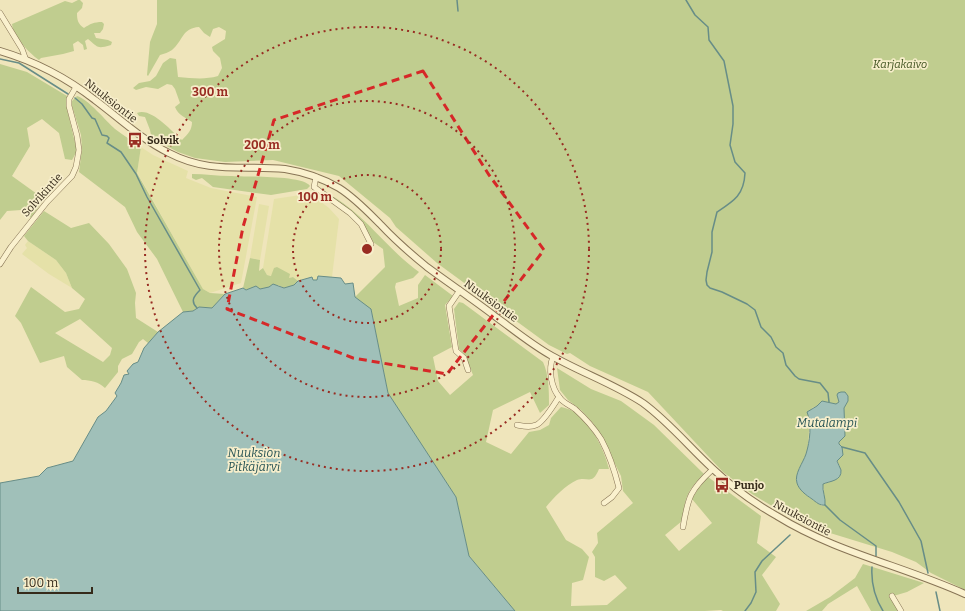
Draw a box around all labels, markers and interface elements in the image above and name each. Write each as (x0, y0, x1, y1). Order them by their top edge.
park label: Karjakaivo (873, 58, 927, 71)
street label: Nuuksiontie (82, 76, 140, 126)
text: 300 m (192, 85, 228, 99)
bus stop icon: Solvik (126, 131, 144, 149)
place label: Solvik (147, 134, 180, 147)
text: 200 m (244, 138, 280, 152)
street label: Solvikintie (19, 170, 65, 220)
text: 100 m (298, 190, 333, 204)
centre of rings (360, 242, 374, 256)
street label: Nuuksiontie (462, 277, 520, 325)
water label: Mutalampi (797, 416, 858, 430)
water label: Nuuksion Pitkäjärvi (228, 446, 281, 474)
bus stop icon: Punjo (713, 476, 731, 494)
place label: Punjo (734, 479, 764, 492)
street label: Nuuksiontie (771, 497, 833, 539)
scale bar (18, 569, 92, 595)
text: 100 m (24, 576, 59, 590)

